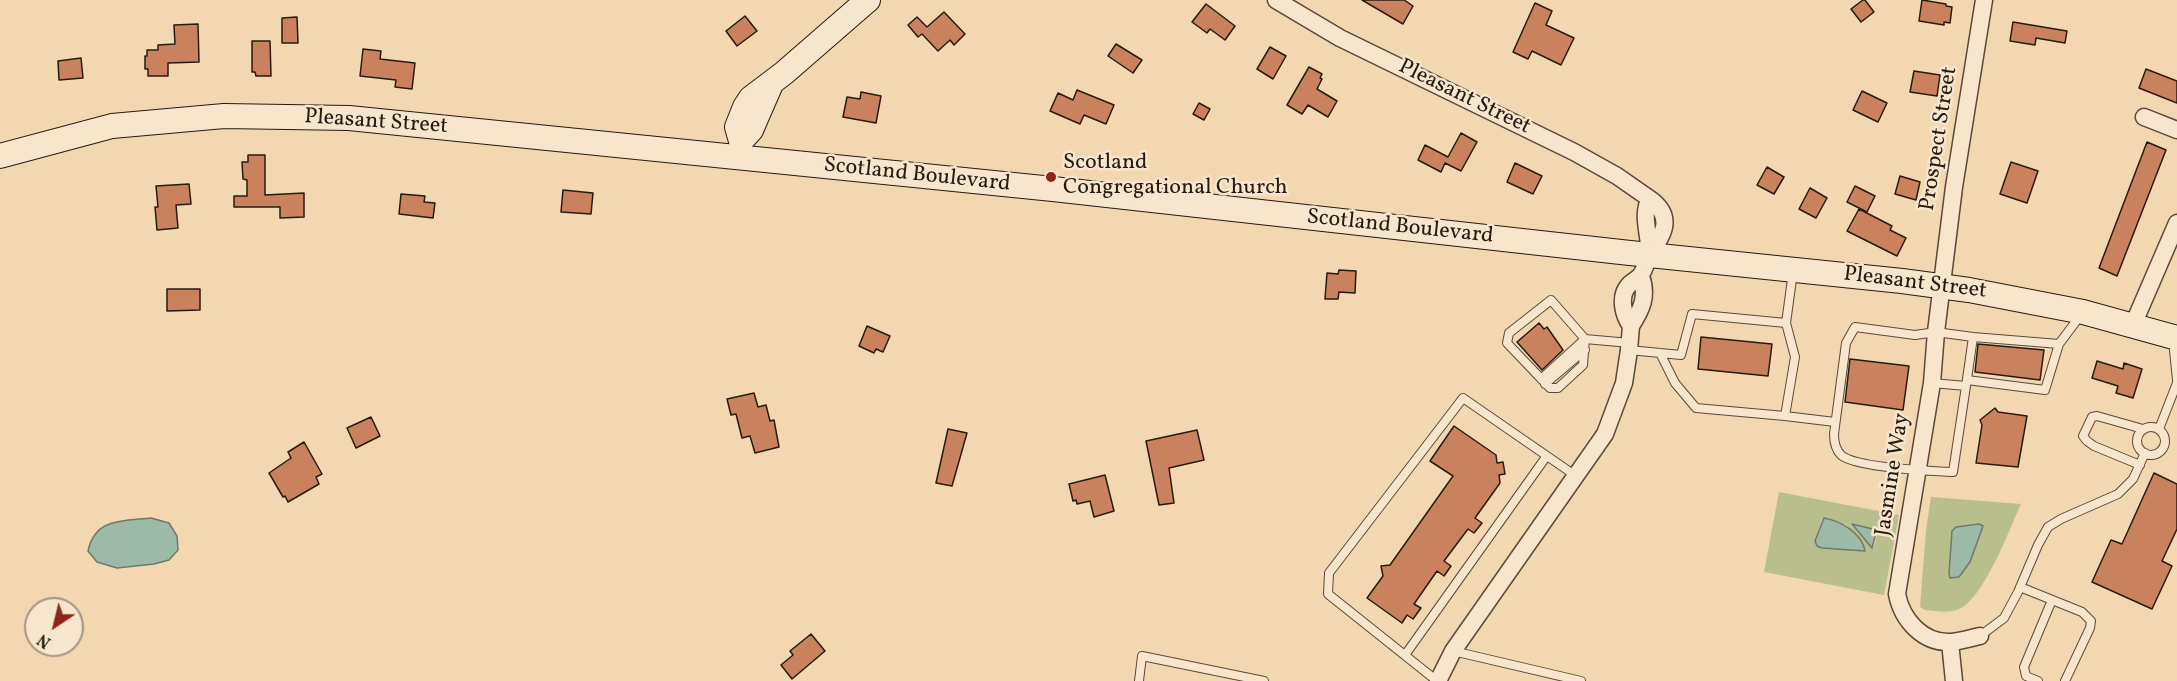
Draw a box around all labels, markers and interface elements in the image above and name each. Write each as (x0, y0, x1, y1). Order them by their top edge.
street label: Pleasant Street (1393, 55, 1535, 141)
street label: Prospect Street (1916, 65, 1964, 213)
street label: Pleasant Street (303, 105, 449, 141)
place label: Scotland Congregational Church (1063, 151, 1288, 202)
street label: Scotland Boulevard (822, 153, 1012, 199)
marker: Scotland Congregational Church (1044, 170, 1058, 184)
street label: Scotland Boulevard (1305, 205, 1495, 251)
street label: Pleasant Street (1842, 262, 1988, 306)
street label: Jasmine Way (1871, 412, 1917, 538)
north arrow (24, 597, 84, 657)
text: N (34, 628, 56, 652)

